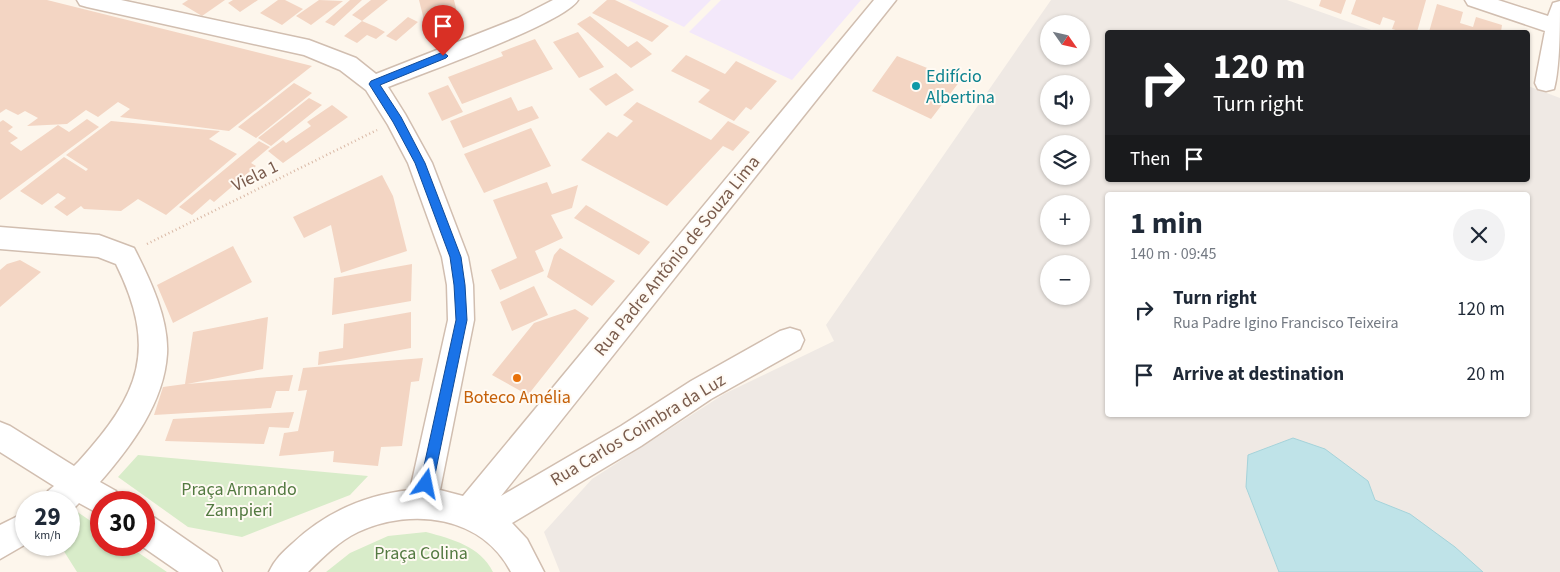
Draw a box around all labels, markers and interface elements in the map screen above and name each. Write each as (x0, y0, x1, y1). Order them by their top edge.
pin (422, 5, 464, 56)
icon: arrive (429, 12, 457, 40)
north arrow (1040, 15, 1090, 65)
map controls (1040, 15, 1090, 305)
text: 120 m (1213, 42, 1305, 92)
icon: right (1130, 50, 1195, 115)
place label: Edifício Albertina (926, 64, 995, 110)
button: sound (1040, 75, 1090, 125)
marker: Edifício Albertina (910, 80, 922, 92)
text: Turn right (1213, 88, 1303, 120)
button: layers (1040, 135, 1090, 185)
icon: arrive (1180, 145, 1208, 173)
text: Then (1130, 146, 1170, 173)
street label: Rua Padre Antônio de Souza Lima (588, 150, 766, 362)
street label: Viela 1 (228, 154, 282, 198)
button: + (1040, 195, 1090, 245)
text: 1 min (1130, 202, 1203, 245)
button: close (1453, 209, 1505, 261)
text: 140 m · 09:45 (1130, 243, 1217, 265)
button: − (1040, 255, 1090, 305)
text: Turn right (1173, 285, 1257, 312)
icon: right (1130, 296, 1158, 324)
text: 120 m (1457, 296, 1505, 323)
text: Rua Padre Igino Francisco Teixeira (1173, 312, 1398, 334)
icon: arrive (1130, 361, 1158, 389)
text: Arrive at destination (1173, 361, 1344, 388)
text: 20 m (1467, 361, 1505, 388)
street label: Rua Carlos Coimbra da Luz (546, 368, 731, 492)
marker: Boteco Amélia (511, 372, 523, 384)
place label: Boteco Amélia (463, 385, 571, 410)
position arrow (399, 457, 451, 509)
park label: Praça Armando Zampieri (181, 477, 297, 523)
speed limit sign: 30 (90, 491, 155, 556)
text: 29 (34, 499, 61, 535)
text: km/h (34, 527, 61, 544)
park label: Praça Colina (374, 541, 468, 566)

